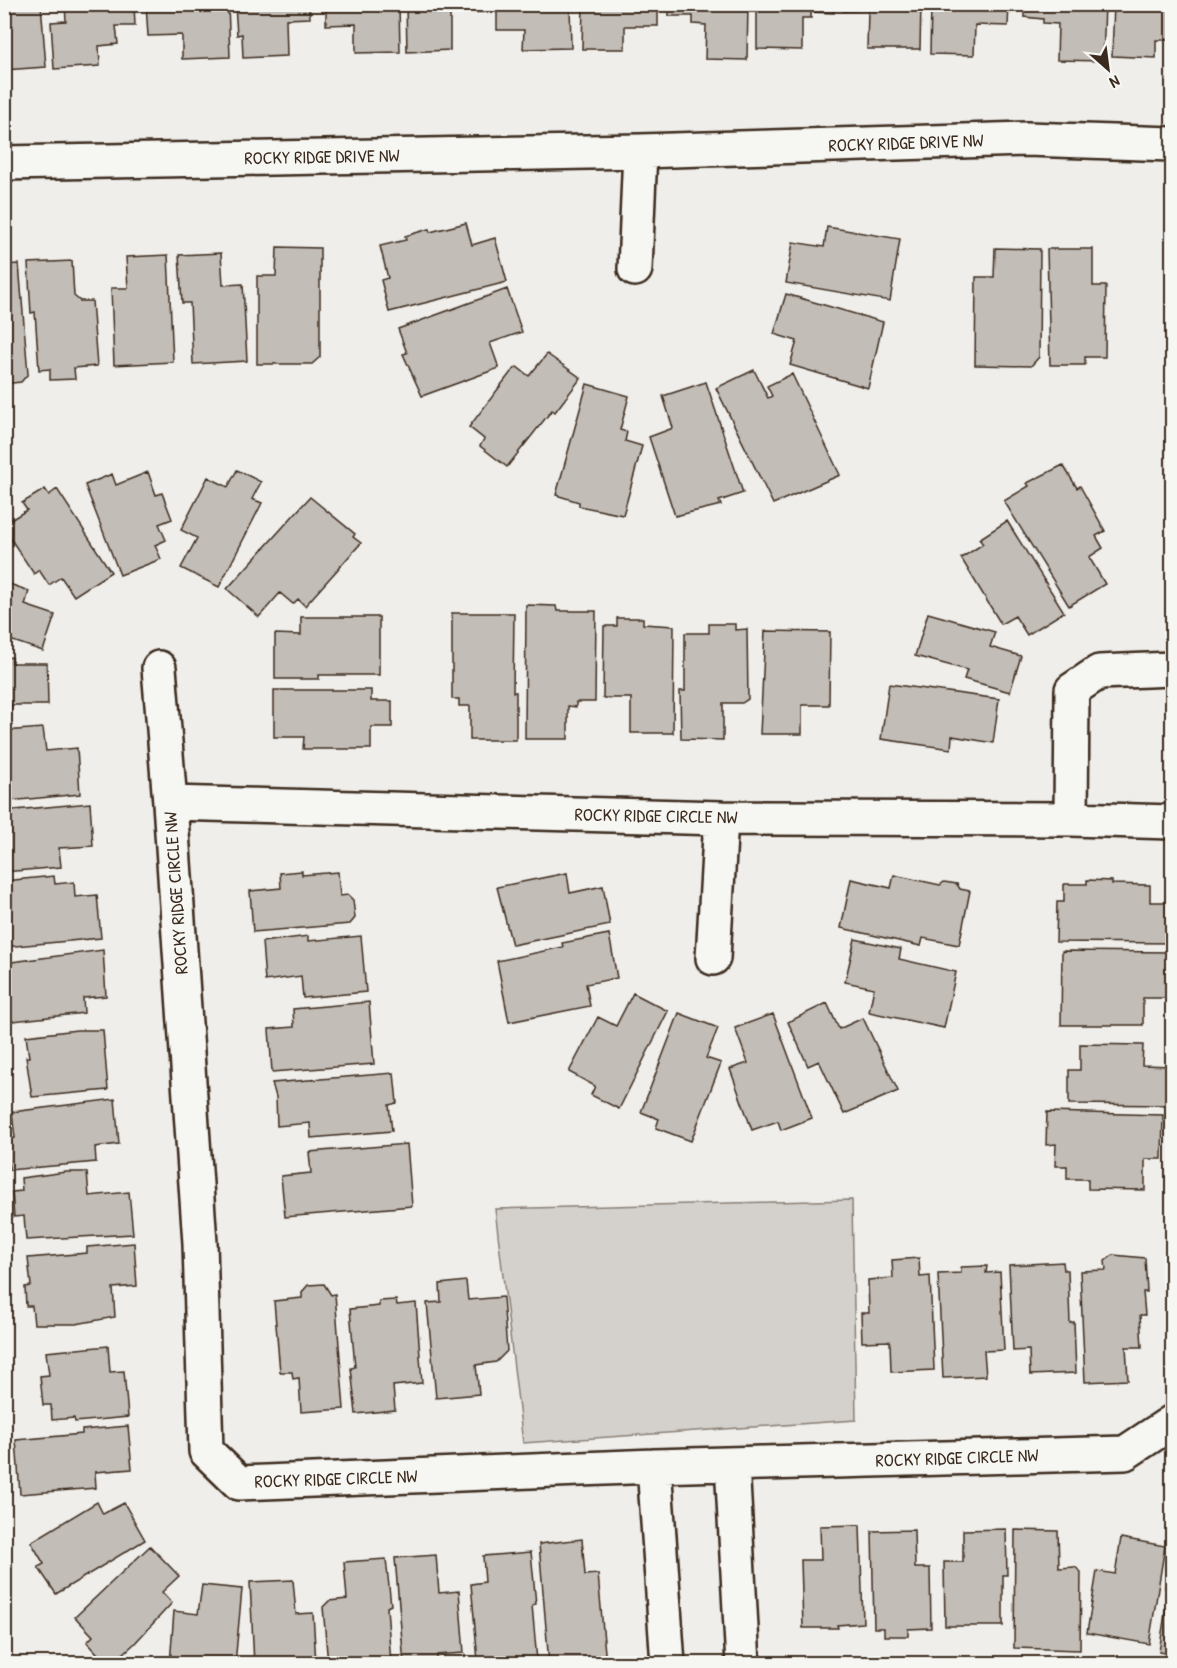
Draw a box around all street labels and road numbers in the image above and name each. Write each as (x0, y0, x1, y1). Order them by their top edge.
street label: ROCKY RIDGE DRIVE NW (828, 127, 984, 158)
street label: ROCKY RIDGE DRIVE NW (244, 143, 400, 170)
street label: ROCKY RIDGE CIRCLE NW (574, 802, 738, 829)
street label: ROCKY RIDGE CIRCLE NW (157, 811, 194, 975)
street label: ROCKY RIDGE CIRCLE NW (875, 1442, 1039, 1473)
street label: ROCKY RIDGE CIRCLE NW (254, 1463, 418, 1494)

